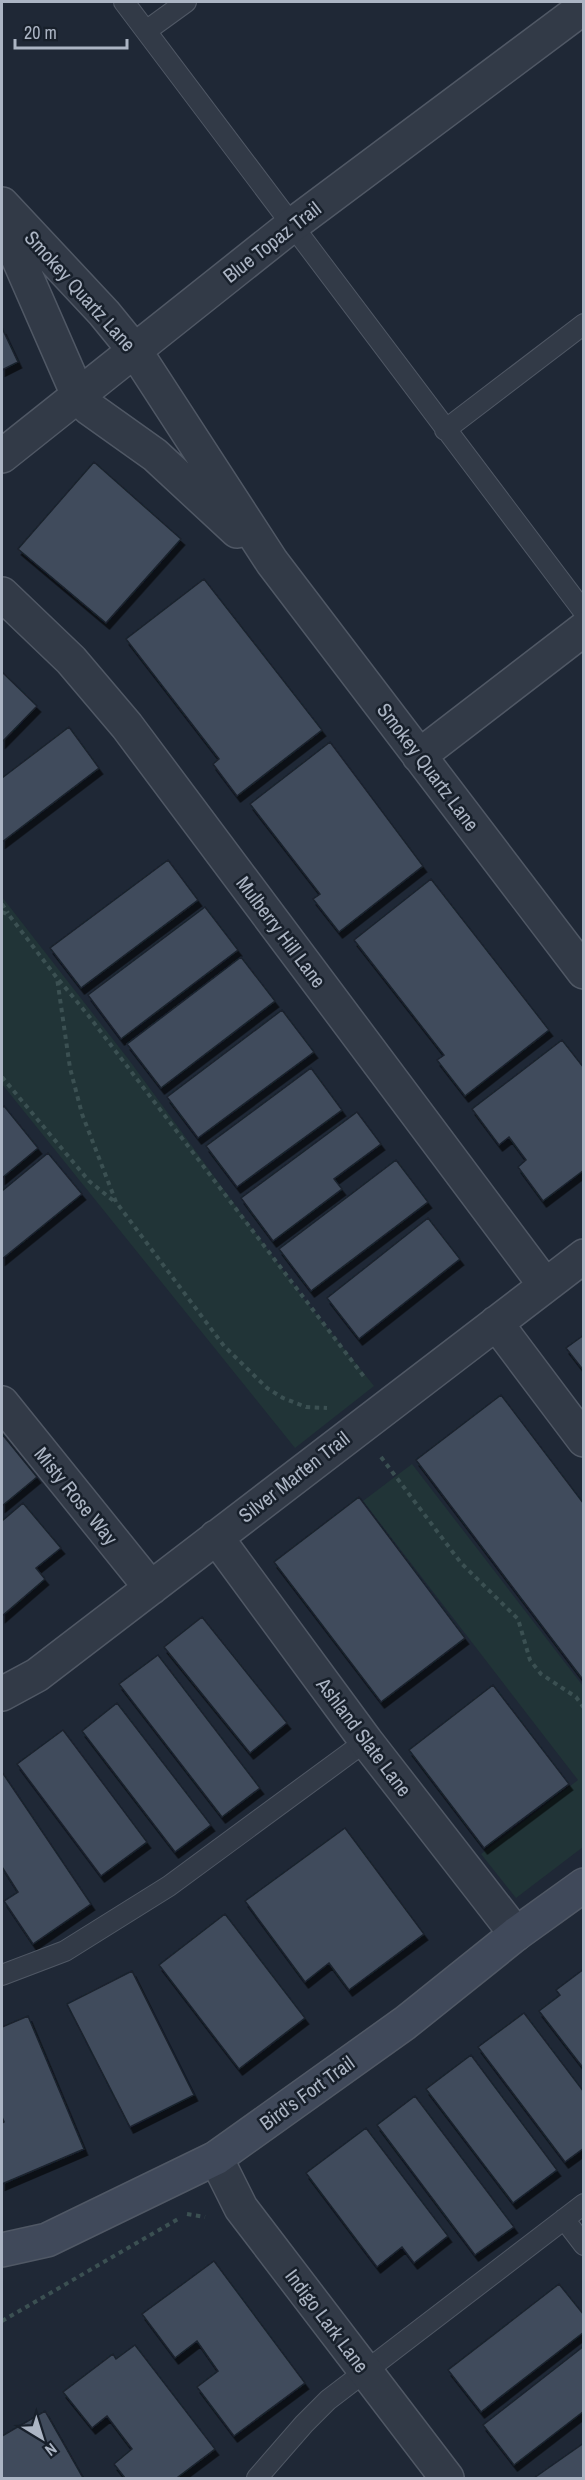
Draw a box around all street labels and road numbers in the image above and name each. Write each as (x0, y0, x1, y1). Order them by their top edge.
street label: Blue Topaz Trail (217, 195, 326, 288)
street label: Smokey Quartz Lane (19, 224, 142, 357)
street label: Smokey Quartz Lane (371, 697, 486, 836)
street label: Mulberry Hill Lane (231, 870, 332, 993)
street label: Silver Marten Trail (233, 1425, 355, 1528)
street label: Misty Rose Way (29, 1441, 125, 1551)
street label: Ashland Slate Lane (310, 1671, 418, 1802)
street label: Bird's Fort Trail (254, 2049, 359, 2136)
street label: Indigo Lark Lane (280, 2263, 375, 2378)

